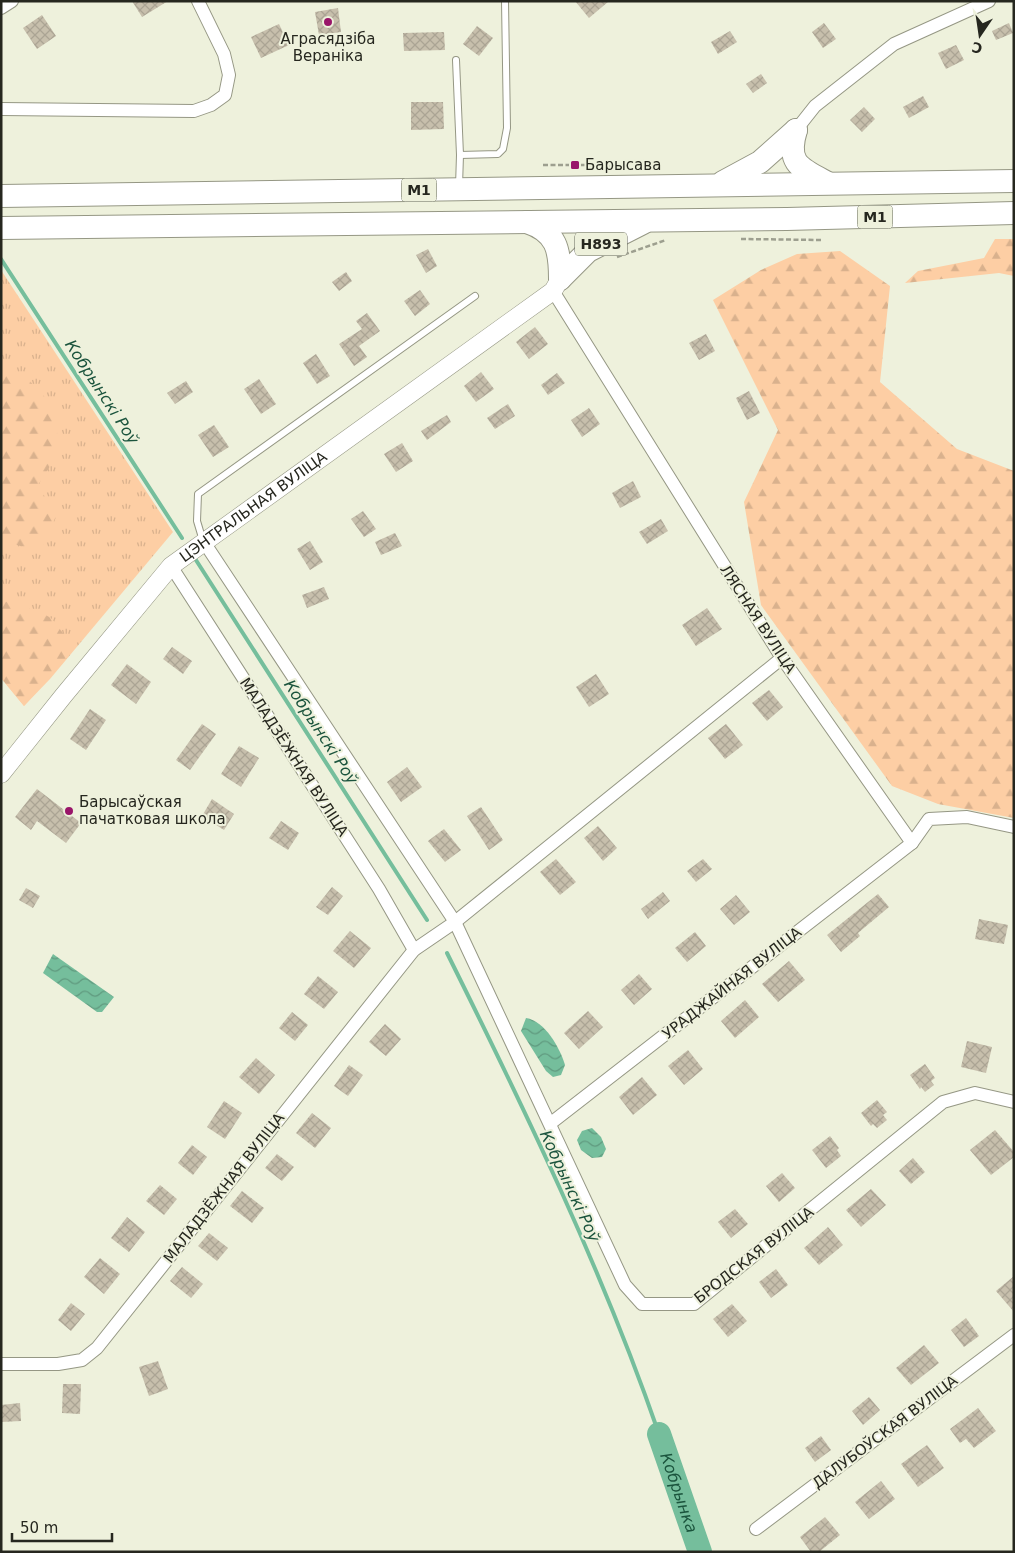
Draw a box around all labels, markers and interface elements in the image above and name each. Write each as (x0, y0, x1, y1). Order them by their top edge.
north arrow (955, 10, 1005, 60)
marker: Аграсядзіба Вераніка (322, 16, 334, 28)
place label: Аграсядзіба Вераніка (280, 30, 376, 65)
text: С (970, 39, 984, 57)
place label: Барысава (585, 156, 661, 174)
marker: Барысава (569, 159, 581, 171)
road number: М1 (402, 178, 436, 202)
road number: М1 (858, 206, 892, 228)
road number: Н893 (575, 232, 627, 255)
water label: Кобрынскі Роў (61, 336, 143, 448)
street label: ЦЭНТРАЛЬНАЯ ВУЛІЦА (176, 447, 331, 566)
street label: ЛЯСНАЯ ВУЛІЦА (716, 561, 800, 677)
street label: МАЛАДЗЁЖНАЯ ВУЛІЦА (236, 674, 353, 840)
water label: Кобрынскі Роў (280, 676, 362, 788)
place label: Барысаўская пачатковая школа (79, 793, 226, 828)
marker: Барысаўская пачатковая школа (63, 805, 75, 817)
street label: УРАДЖАЙНАЯ ВУЛІЦА (658, 922, 806, 1043)
street label: МАЛАДЗЁЖНАЯ ВУЛІЦА (159, 1108, 289, 1267)
water label: Кобрынскі Роў (536, 1127, 604, 1245)
street label: БРОДСКАЯ ВУЛІЦА (691, 1202, 818, 1307)
street label: ДАЛУБОЎСКАЯ ВУЛІЦА (808, 1370, 962, 1493)
water label: Кобрынка (657, 1450, 702, 1535)
scale bar (12, 1510, 112, 1542)
text: 50 m (20, 1519, 58, 1537)

